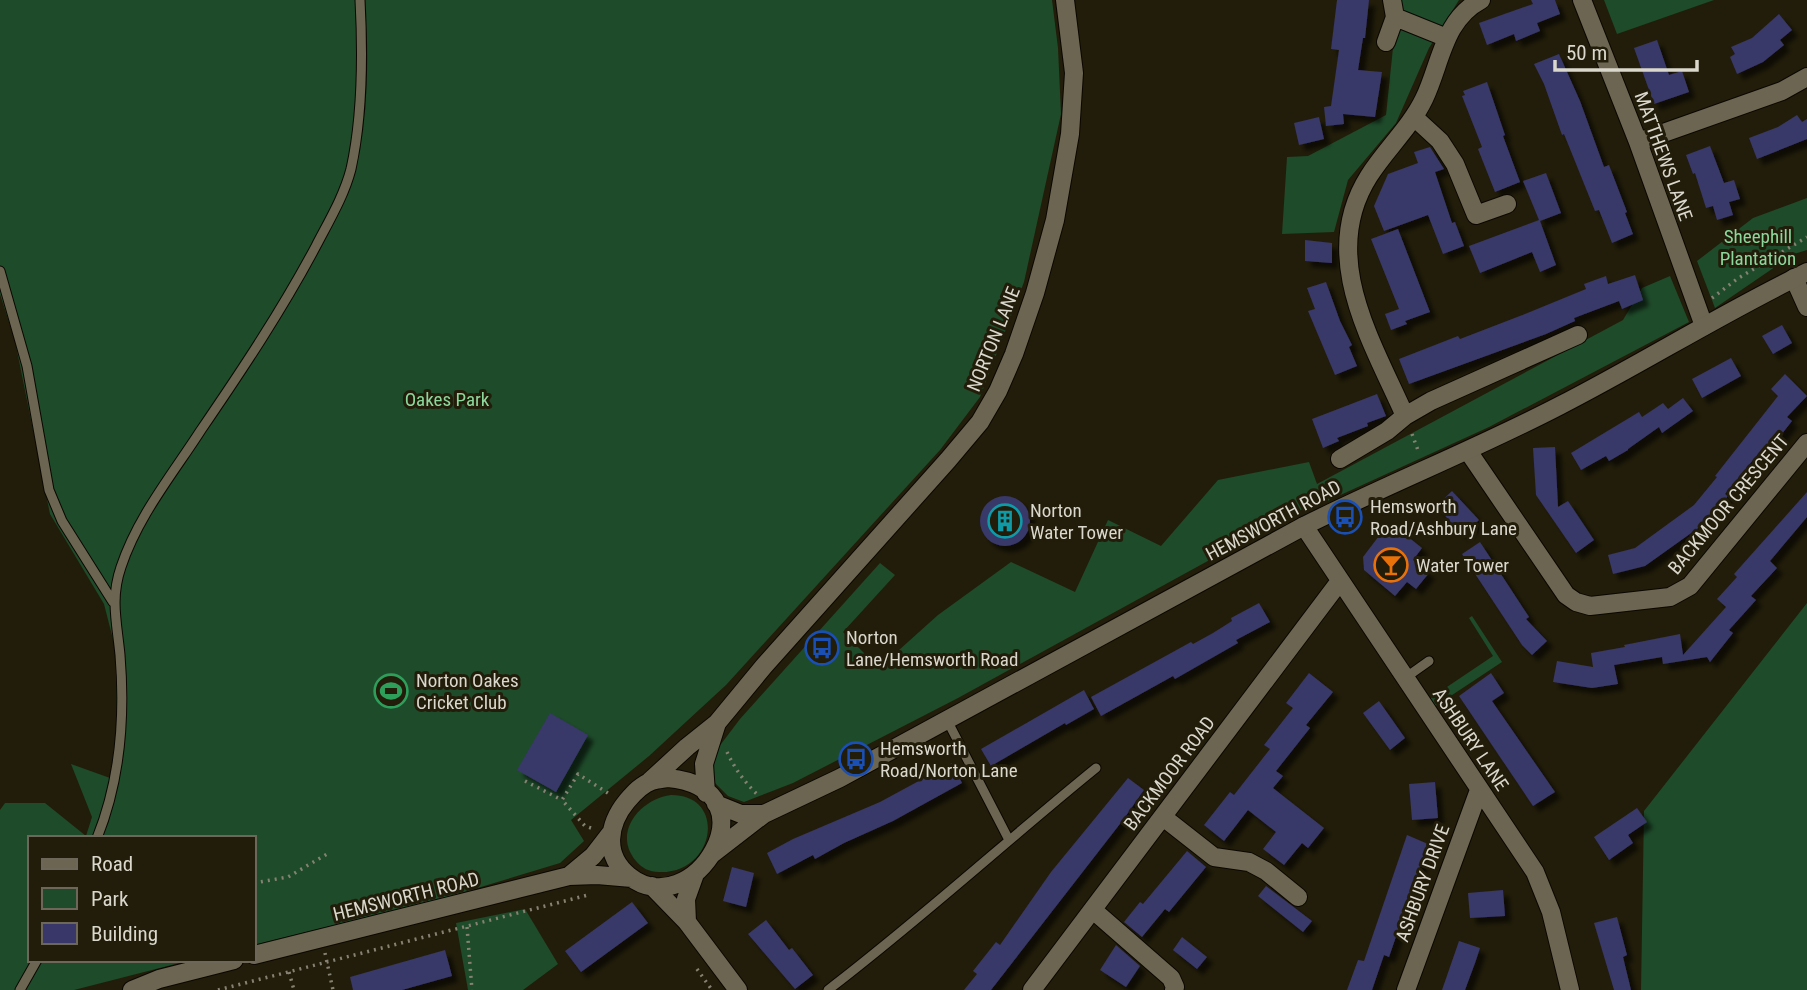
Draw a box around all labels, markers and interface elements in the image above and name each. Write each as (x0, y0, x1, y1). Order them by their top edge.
scale bar (1555, 28, 1697, 72)
text: 50 m (1566, 41, 1607, 65)
street label: MATTHEWS LANE (1630, 89, 1698, 224)
park label: Sheephill Plantation (1720, 225, 1796, 270)
street label: NORTON LANE (962, 283, 1025, 395)
park label: Oakes Park (405, 388, 490, 411)
street label: BACKMOOR CRESCENT (1663, 430, 1794, 579)
street label: HEMSWORTH ROAD (1202, 475, 1345, 566)
place label: Hemsworth Road/Ashbury Lane (1370, 495, 1517, 540)
bus stop icon: Hemsworth Road/Ashbury Lane (1326, 498, 1364, 536)
place label: Norton Water Tower (1030, 499, 1123, 544)
building icon: Norton Water Tower (986, 502, 1024, 540)
bar icon: Water Tower (1372, 546, 1410, 584)
place label: Water Tower (1416, 554, 1509, 577)
place label: Norton Lane/Hemsworth Road (846, 626, 1018, 671)
bus stop icon: Norton Lane/Hemsworth Road (803, 629, 841, 667)
place label: Norton Oakes Cricket Club (416, 669, 519, 714)
sports icon: Norton Oakes Cricket Club (372, 672, 410, 710)
street label: ASHBURY LANE (1428, 684, 1513, 795)
street label: BACKMOOR ROAD (1119, 712, 1220, 835)
place label: Hemsworth Road/Norton Lane (880, 737, 1018, 782)
bus stop icon: Hemsworth Road/Norton Lane (837, 740, 875, 778)
street label: ASHBURY DRIVE (1391, 821, 1454, 945)
legend (28, 836, 256, 962)
text: Road (91, 852, 133, 876)
street label: HEMSWORTH ROAD (331, 867, 482, 926)
text: Park (91, 887, 129, 911)
text: Building (91, 922, 158, 946)

